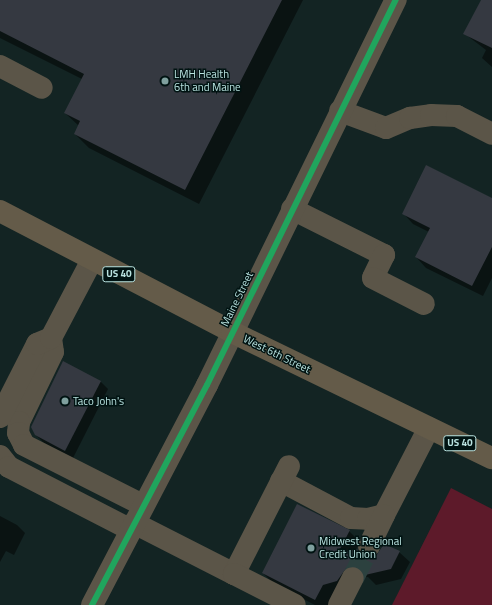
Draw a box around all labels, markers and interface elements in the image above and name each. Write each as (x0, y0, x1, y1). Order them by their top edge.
place label: LMH Health 6th and Maine (174, 68, 241, 94)
marker: LMH Health 6th and Maine (159, 75, 171, 87)
road number: US 40 (102, 266, 136, 282)
street label: Maine Street (218, 269, 256, 329)
street label: West 6th Street (241, 332, 313, 376)
place label: Taco John's (73, 394, 124, 408)
marker: Taco John's (60, 396, 70, 406)
road number: US 40 (443, 435, 477, 451)
place label: Midwest Regional Credit Union (319, 535, 402, 561)
marker: Midwest Regional Credit Union (306, 543, 316, 553)

